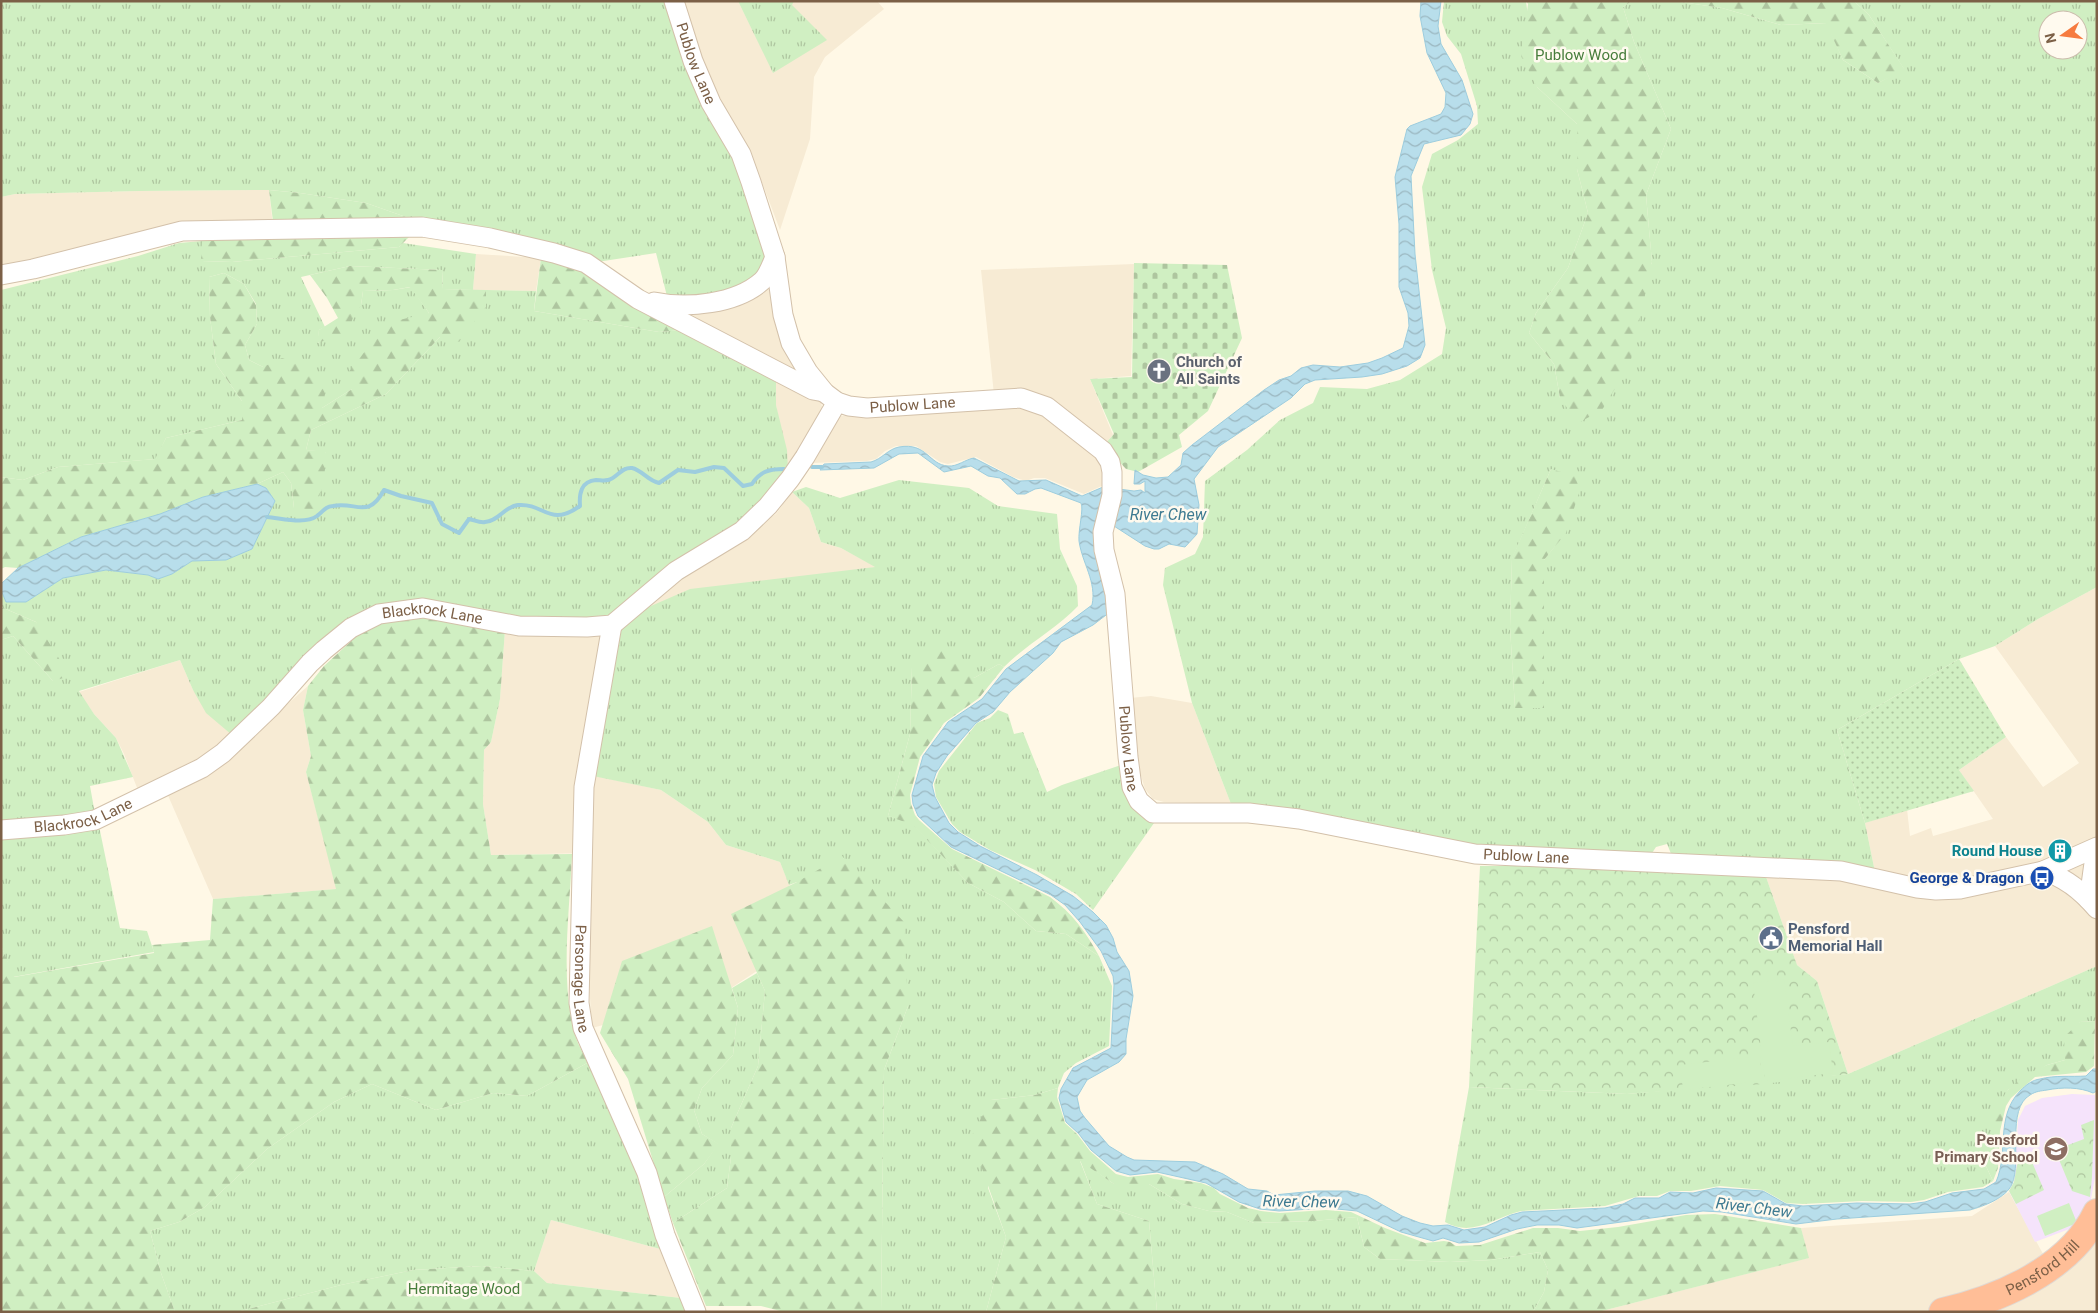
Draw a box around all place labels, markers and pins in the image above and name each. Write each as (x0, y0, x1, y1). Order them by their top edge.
place label: Church of All Saints (1176, 353, 1242, 388)
church icon: Church of All Saints (1146, 358, 1172, 384)
building icon: Round House (2047, 838, 2073, 864)
place label: Round House (1952, 842, 2042, 860)
bus stop icon: George & Dragon (2029, 865, 2055, 891)
place label: George & Dragon (1909, 869, 2024, 887)
place label: Pensford Memorial Hall (1788, 920, 1882, 955)
public building icon: Pensford Memorial Hall (1758, 925, 1784, 951)
place label: Pensford Primary School (1935, 1131, 2038, 1166)
school or university icon: Pensford Primary School (2043, 1136, 2069, 1162)

